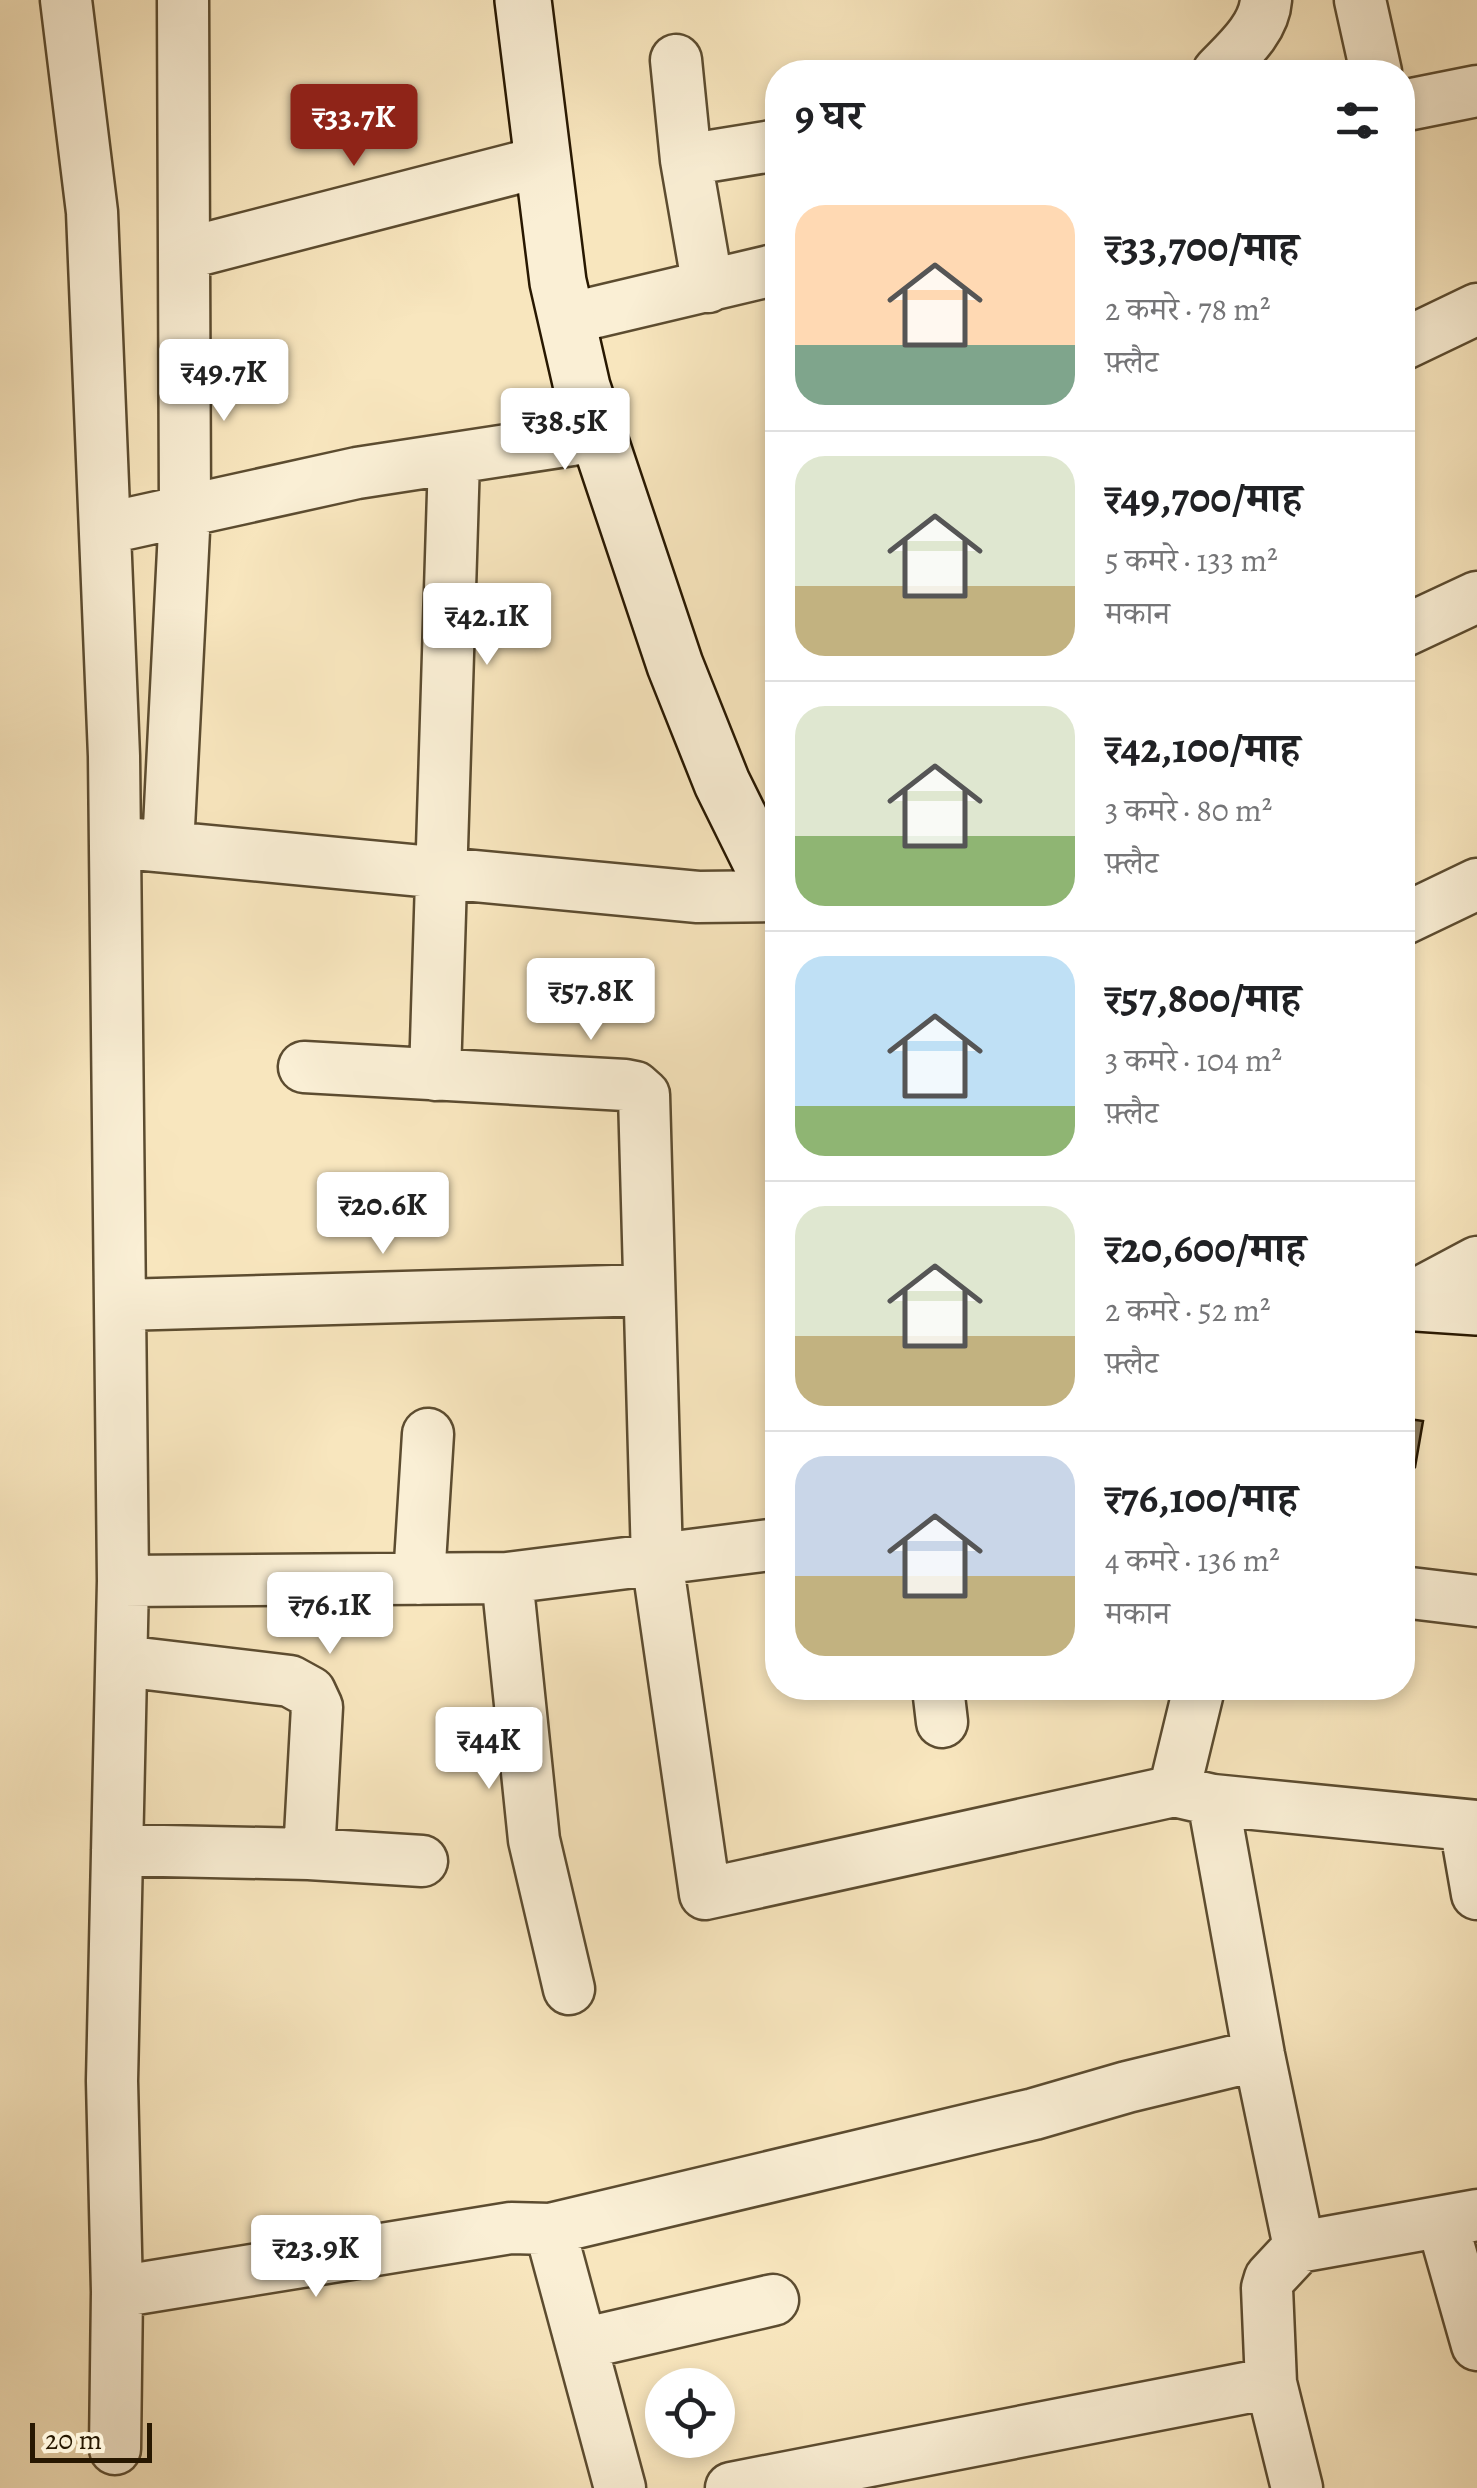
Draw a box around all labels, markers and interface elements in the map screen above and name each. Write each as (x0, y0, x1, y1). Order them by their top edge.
pin: ₹33.7K (273, 84, 435, 169)
text: 9 घर (795, 86, 863, 143)
icon: filters (1330, 93, 1385, 148)
text: ₹33.7K (313, 94, 395, 138)
text: ₹33,700/माह (1105, 218, 1299, 275)
icon: home (875, 245, 995, 365)
text: 2 कमरे · 78 m² (1105, 287, 1271, 331)
pin: ₹49.7K (143, 339, 305, 424)
text: फ़्लैट (1105, 340, 1158, 384)
text: ₹49.7K (181, 349, 267, 393)
pin: ₹38.5K (484, 388, 646, 473)
text: ₹38.5K (523, 398, 607, 442)
text: ₹49,700/माह (1105, 469, 1302, 526)
icon: home (875, 496, 995, 616)
text: 5 कमरे · 133 m² (1105, 538, 1278, 582)
pin: ₹42.1K (406, 583, 568, 668)
text: मकान (1105, 591, 1170, 635)
text: ₹42.1K (445, 593, 529, 637)
text: ₹42,100/माह (1105, 719, 1300, 776)
icon: home (875, 746, 995, 866)
text: 3 कमरे · 80 m² (1105, 788, 1272, 832)
text: फ़्लैट (1105, 841, 1158, 885)
pin: ₹57.8K (510, 958, 672, 1043)
text: ₹57.8K (549, 968, 633, 1012)
text: ₹57,800/माह (1105, 969, 1301, 1026)
icon: home (875, 996, 995, 1116)
text: 3 कमरे · 104 m² (1105, 1038, 1282, 1082)
text: फ़्लैट (1105, 1091, 1158, 1135)
pin: ₹20.6K (302, 1172, 464, 1257)
text: ₹20.6K (339, 1182, 427, 1226)
text: ₹20,600/माह (1105, 1219, 1306, 1276)
icon: home (875, 1246, 995, 1366)
text: 2 कमरे · 52 m² (1105, 1288, 1271, 1332)
text: फ़्लैट (1105, 1341, 1158, 1385)
text: ₹76,100/माह (1105, 1469, 1297, 1526)
icon: home (875, 1496, 995, 1616)
text: 4 कमरे · 136 m² (1105, 1538, 1280, 1582)
pin: ₹76.1K (249, 1572, 411, 1657)
text: ₹76.1K (289, 1582, 371, 1626)
text: मकान (1105, 1591, 1170, 1635)
pin: ₹44K (430, 1707, 548, 1792)
text: ₹44K (457, 1717, 521, 1761)
pin: ₹23.9K (235, 2215, 397, 2300)
text: ₹23.9K (273, 2225, 359, 2269)
map controls (645, 2368, 735, 2458)
button: locate (645, 2368, 735, 2458)
scale bar (30, 2418, 152, 2462)
text: 20 m (45, 2421, 102, 2459)

